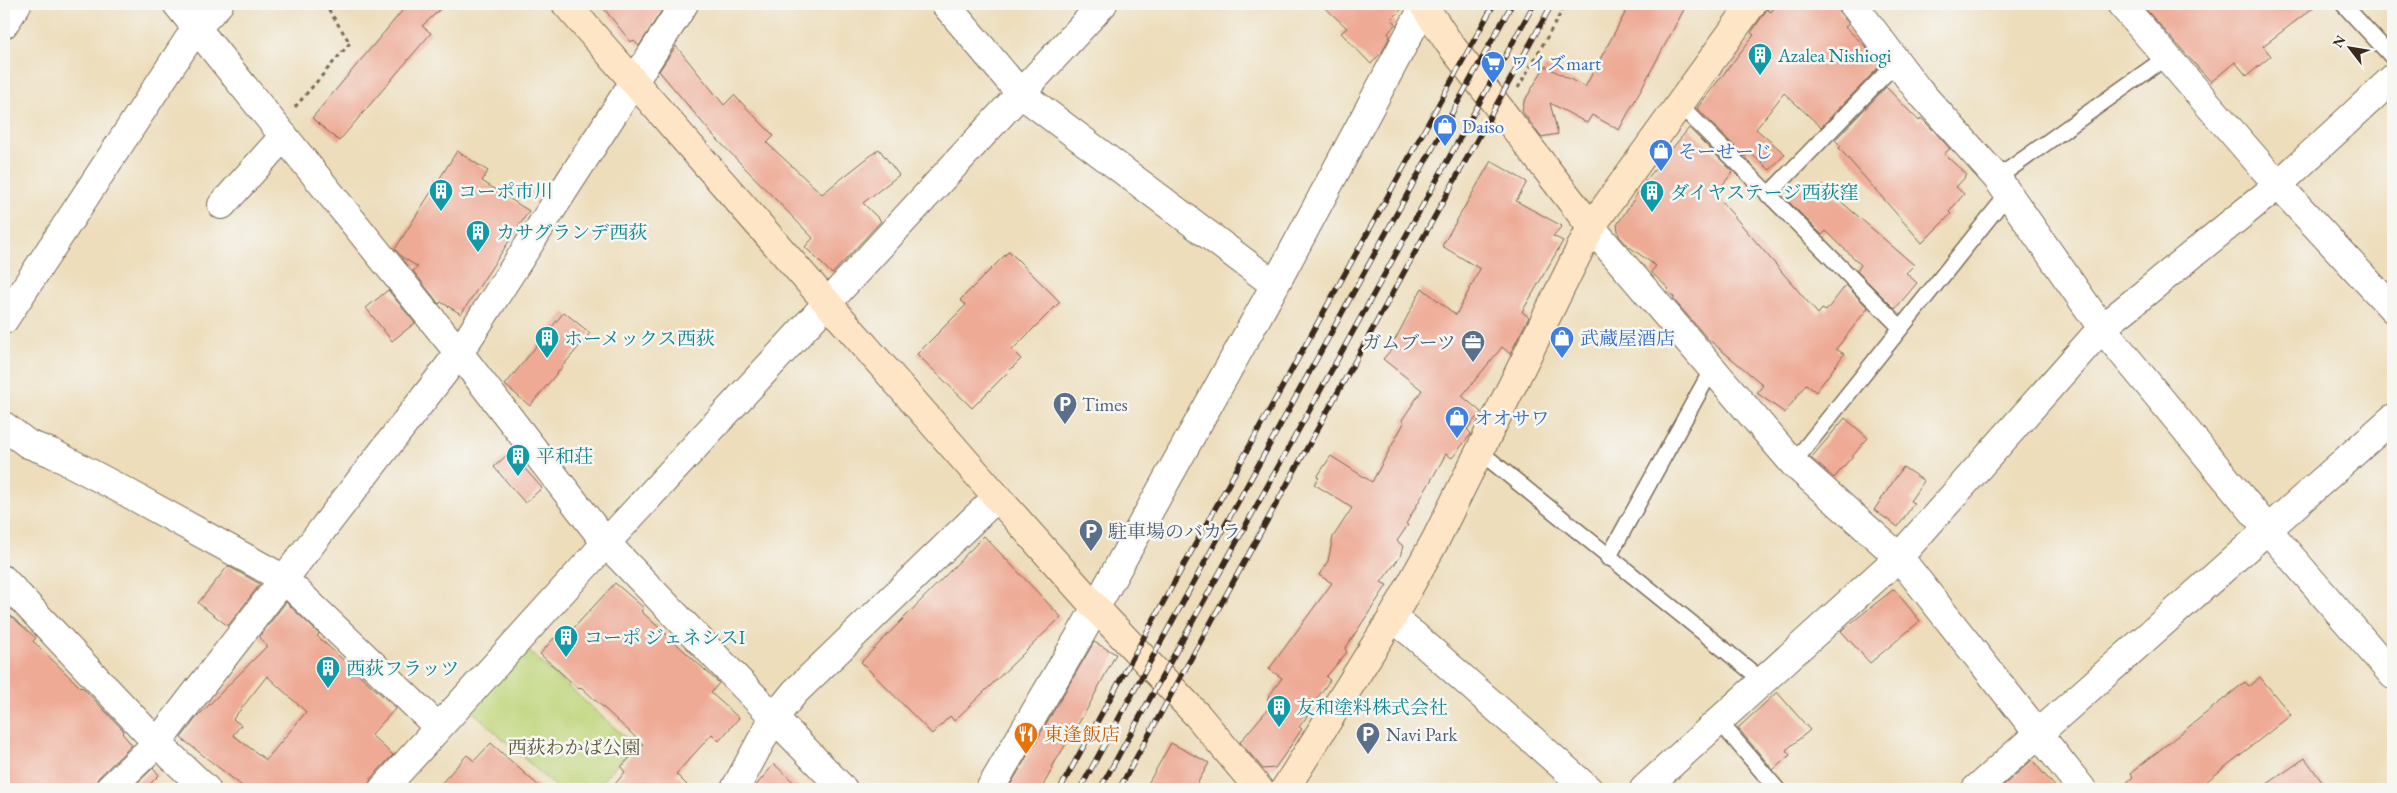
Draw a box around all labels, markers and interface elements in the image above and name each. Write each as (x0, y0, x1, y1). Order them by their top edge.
north arrow (2324, 22, 2374, 72)
text: N (2328, 31, 2350, 51)
building icon: Azalea Nishiogi (1747, 42, 1773, 76)
place label: Azalea Nishiogi (1777, 43, 1892, 68)
supermarket icon: ワイズmart (1480, 50, 1506, 84)
place label: ワイズmart (1510, 51, 1601, 76)
shop icon: Daiso (1432, 113, 1458, 147)
place label: Daiso (1462, 114, 1504, 139)
shop icon: そーせーじ (1648, 138, 1674, 172)
place label: そーせーじ (1678, 139, 1773, 164)
building icon: コーポ市川 (428, 178, 454, 212)
place label: コーポ市川 (458, 179, 553, 204)
building icon: ダイヤステージ西荻窪 (1639, 179, 1665, 213)
place label: ダイヤステージ西荻窪 (1670, 180, 1858, 205)
building icon: カサグランデ西荻 (465, 219, 491, 253)
place label: カサグランデ西荻 (496, 220, 647, 245)
building icon: ホーメックス西荻 (534, 325, 560, 359)
shop icon: 武蔵屋酒店 (1549, 325, 1575, 359)
place label: ホーメックス西荻 (564, 326, 715, 351)
place label: 武蔵屋酒店 (1580, 326, 1675, 351)
office icon: ガムブーツ (1460, 329, 1486, 363)
place label: ガムブーツ (1362, 330, 1456, 355)
parking icon: Times (1052, 391, 1078, 425)
place label: Times (1082, 392, 1128, 417)
shop icon: オオサワ (1444, 405, 1470, 439)
place label: オオサワ (1474, 406, 1549, 431)
building icon: 平和荘 (505, 443, 531, 477)
place label: 平和荘 (536, 444, 593, 469)
parking icon: 駐車場のバカラ (1078, 518, 1104, 552)
place label: 駐車場のバカラ (1108, 519, 1241, 544)
building icon: コーポ ジェネシスI (553, 624, 579, 658)
place label: コーポ ジェネシスI (584, 625, 746, 650)
building icon: 西荻フラッツ (315, 655, 341, 689)
place label: 西荻フラッツ (346, 656, 460, 681)
building icon: 友和塗料株式会社 (1266, 694, 1292, 728)
place label: 友和塗料株式会社 (1296, 695, 1448, 720)
restaurant icon: 東逢飯店 (1013, 721, 1039, 755)
parking icon: Navi Park (1355, 721, 1381, 755)
place label: 東逢飯店 (1044, 722, 1120, 747)
place label: Navi Park (1386, 722, 1458, 747)
park label: 西荻わかば公園 (507, 735, 641, 760)

